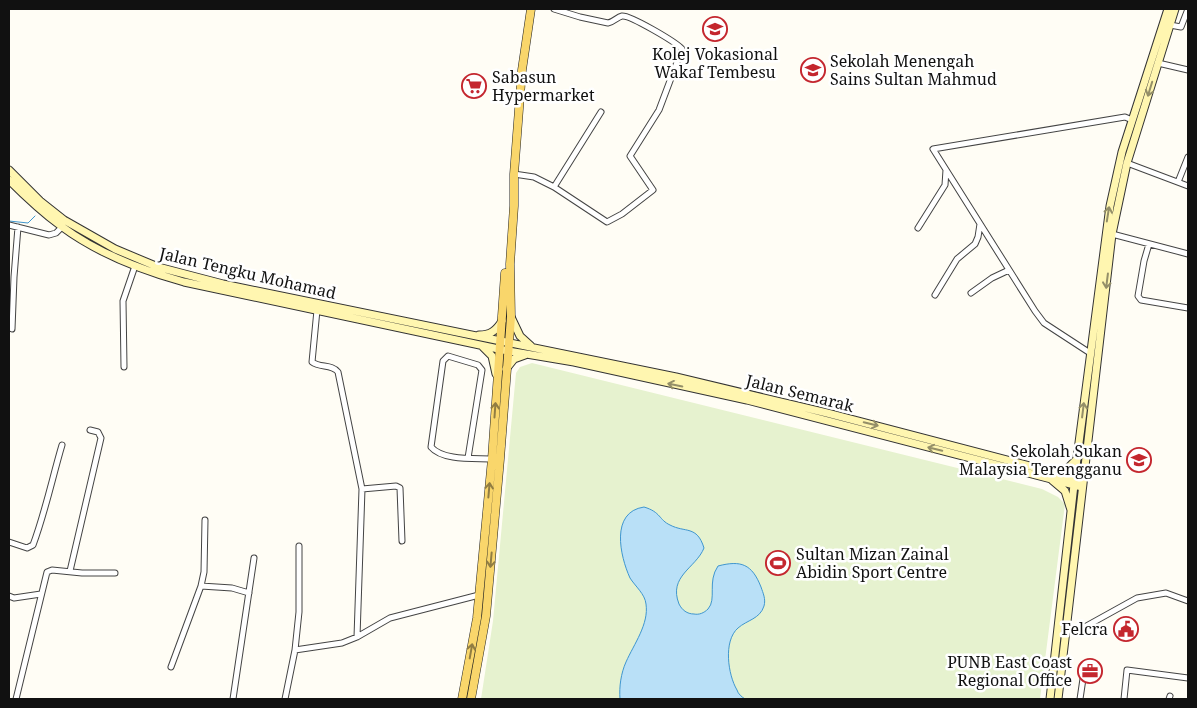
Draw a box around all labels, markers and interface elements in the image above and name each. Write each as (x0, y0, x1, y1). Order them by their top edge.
school or university icon: Kolej Vokasional Wakaf Tembesu (702, 16, 728, 42)
place label: Kolej Vokasional Wakaf Tembesu (652, 43, 778, 83)
place label: Sekolah Menengah Sains Sultan Mahmud (830, 50, 997, 90)
school or university icon: Sekolah Menengah Sains Sultan Mahmud (800, 57, 826, 83)
place label: Sabasun Hypermarket (492, 66, 595, 106)
supermarket icon: Sabasun Hypermarket (461, 73, 487, 99)
one-way arrow (1145, 80, 1154, 96)
one-way arrow (1104, 206, 1114, 222)
street label: Jalan Tengku Mohamad (157, 242, 339, 304)
one-way arrow (1102, 273, 1112, 289)
street label: Jalan Semarak (743, 369, 857, 417)
one-way arrow (668, 380, 684, 389)
one-way arrow (1078, 402, 1088, 418)
one-way arrow (490, 403, 500, 419)
one-way arrow (862, 420, 878, 430)
place label: Sekolah Sukan Malaysia Terengganu (959, 440, 1122, 480)
one-way arrow (927, 444, 943, 453)
school or university icon: Sekolah Sukan Malaysia Terengganu (1126, 447, 1152, 473)
one-way arrow (484, 482, 494, 498)
place label: Sultan Mizan Zainal Abidin Sport Centre (796, 543, 949, 583)
sports icon: Sultan Mizan Zainal Abidin Sport Centre (765, 550, 791, 576)
one-way arrow (486, 552, 496, 568)
public building icon: Felcra (1113, 616, 1139, 642)
place label: Felcra (1062, 618, 1108, 640)
one-way arrow (467, 644, 476, 660)
place label: PUNB East Coast Regional Office (947, 651, 1072, 691)
office icon: PUNB East Coast Regional Office (1077, 658, 1103, 684)

